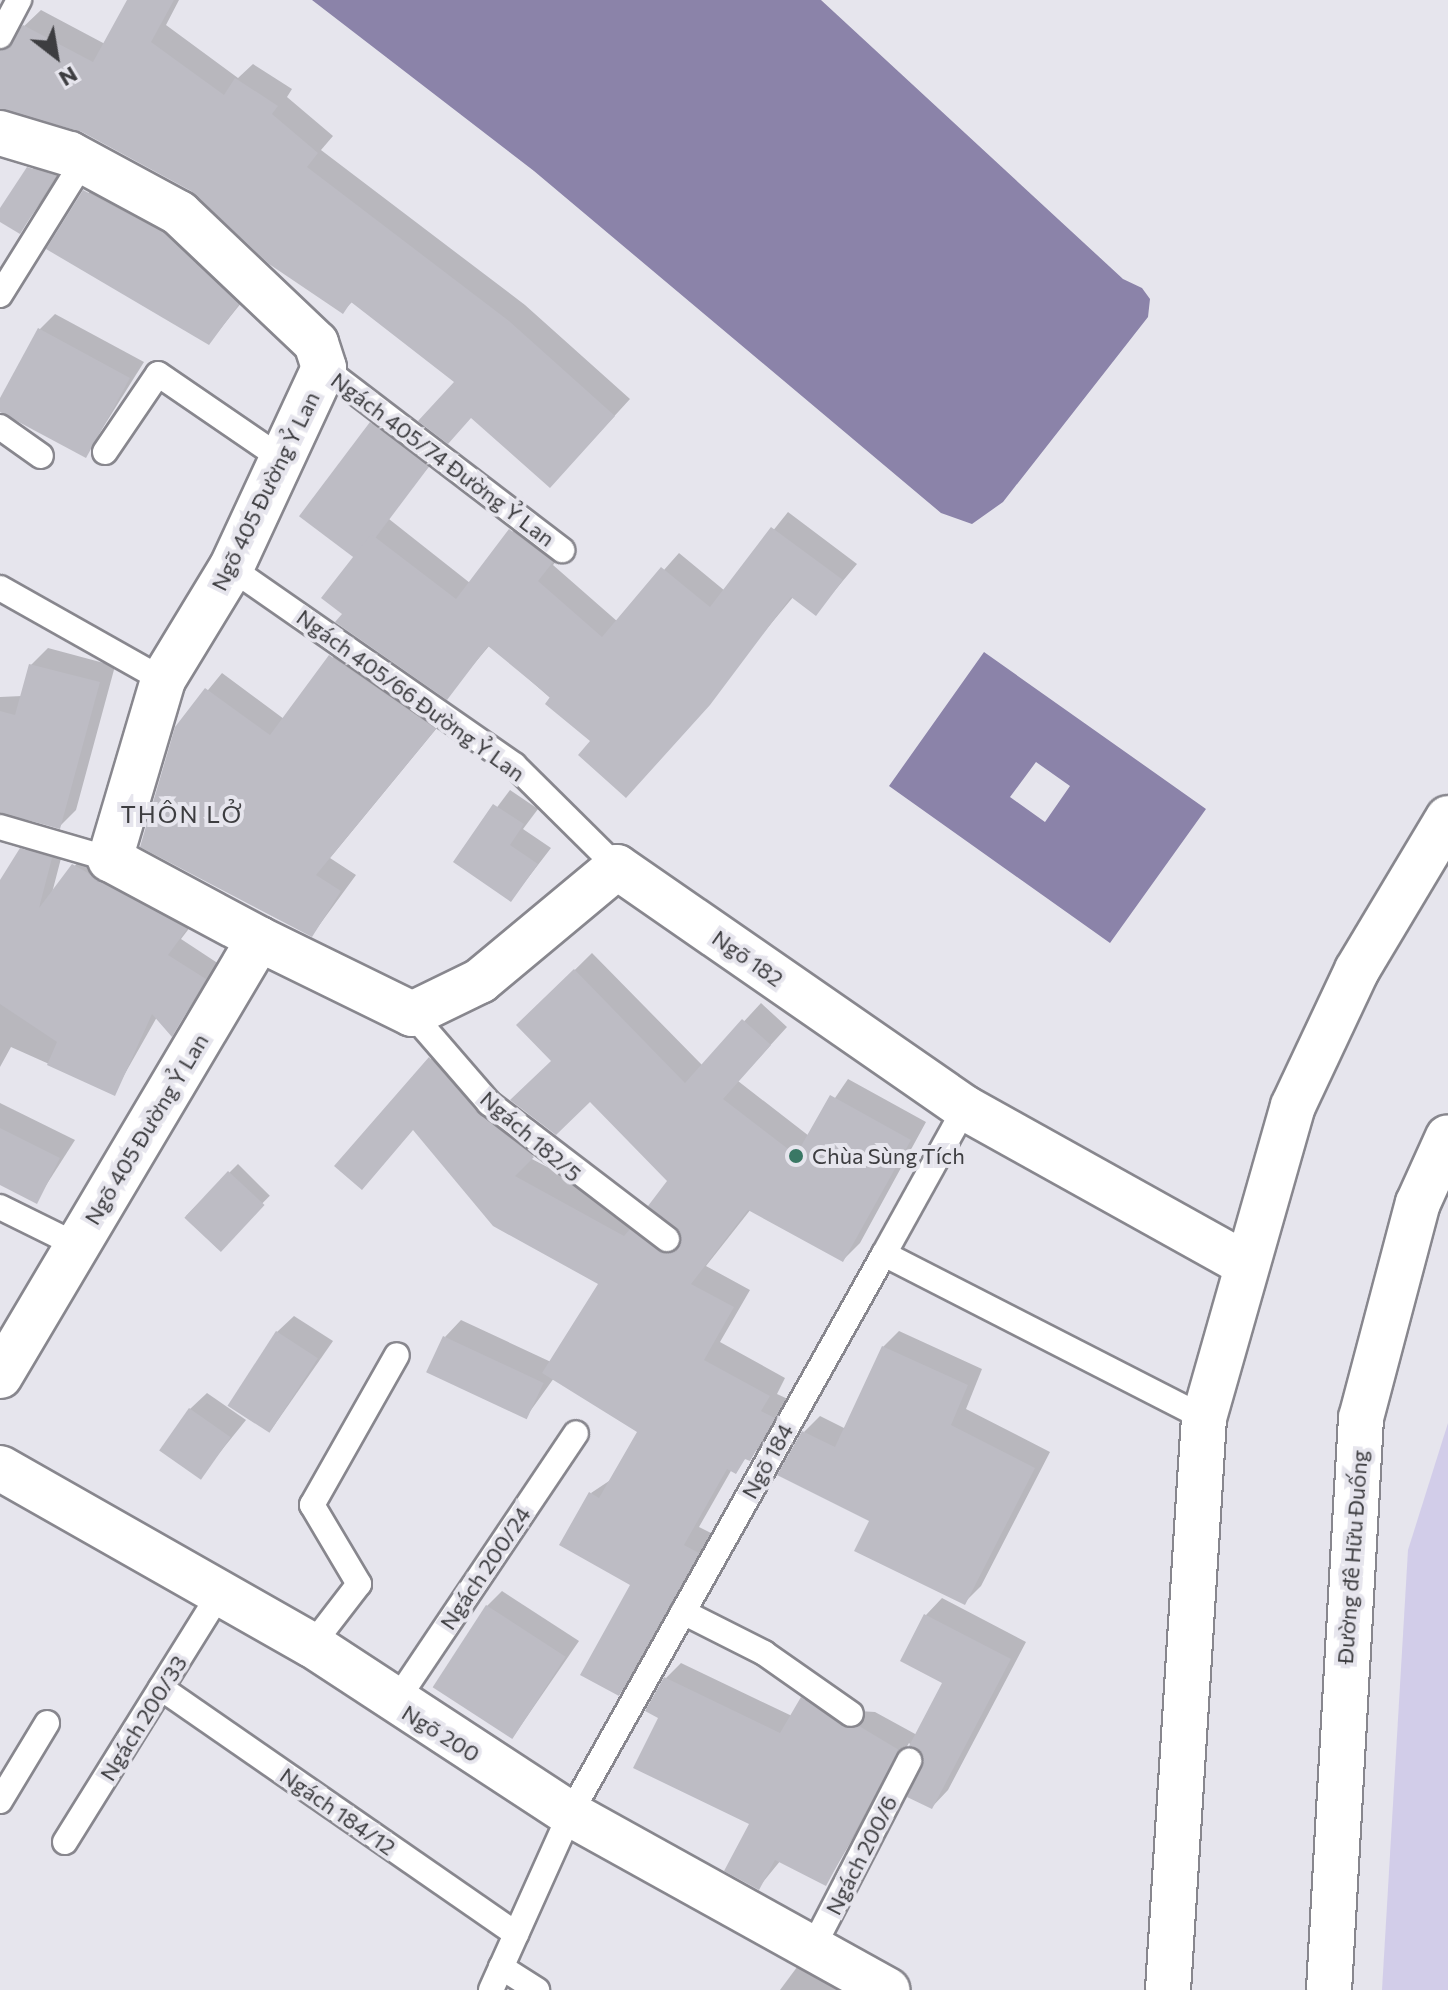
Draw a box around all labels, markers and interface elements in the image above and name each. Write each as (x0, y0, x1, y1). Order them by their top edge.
north arrow (16, 16, 96, 96)
text: N (55, 61, 83, 93)
street label: Ngách 405/74 Đường Ỷ Lan (326, 366, 560, 552)
street label: Ngõ 405 Đường Ỷ Lan (205, 387, 325, 595)
street label: Ngách 405/66 Đường Ỷ Lan (292, 603, 530, 787)
district label: THÔN LỞ (120, 800, 244, 828)
street label: Ngõ 182 (707, 924, 789, 992)
street label: Ngõ 405 Đường Ỷ Lan (79, 1029, 213, 1229)
street label: Ngách 182/5 (475, 1085, 587, 1187)
place label: Chùa Sùng Tích (812, 1143, 965, 1169)
marker: Chùa Sùng Tích (787, 1147, 805, 1165)
street label: Ngõ 184 (736, 1419, 798, 1503)
street label: Đường đê Hữu Đuống (1331, 1449, 1373, 1665)
street label: Ngách 200/24 (434, 1501, 536, 1635)
street label: Ngách 200/33 (94, 1650, 192, 1786)
street label: Ngõ 200 (397, 1699, 485, 1767)
street label: Ngách 184/12 (275, 1762, 401, 1860)
street label: Ngách 200/6 (820, 1791, 902, 1919)

